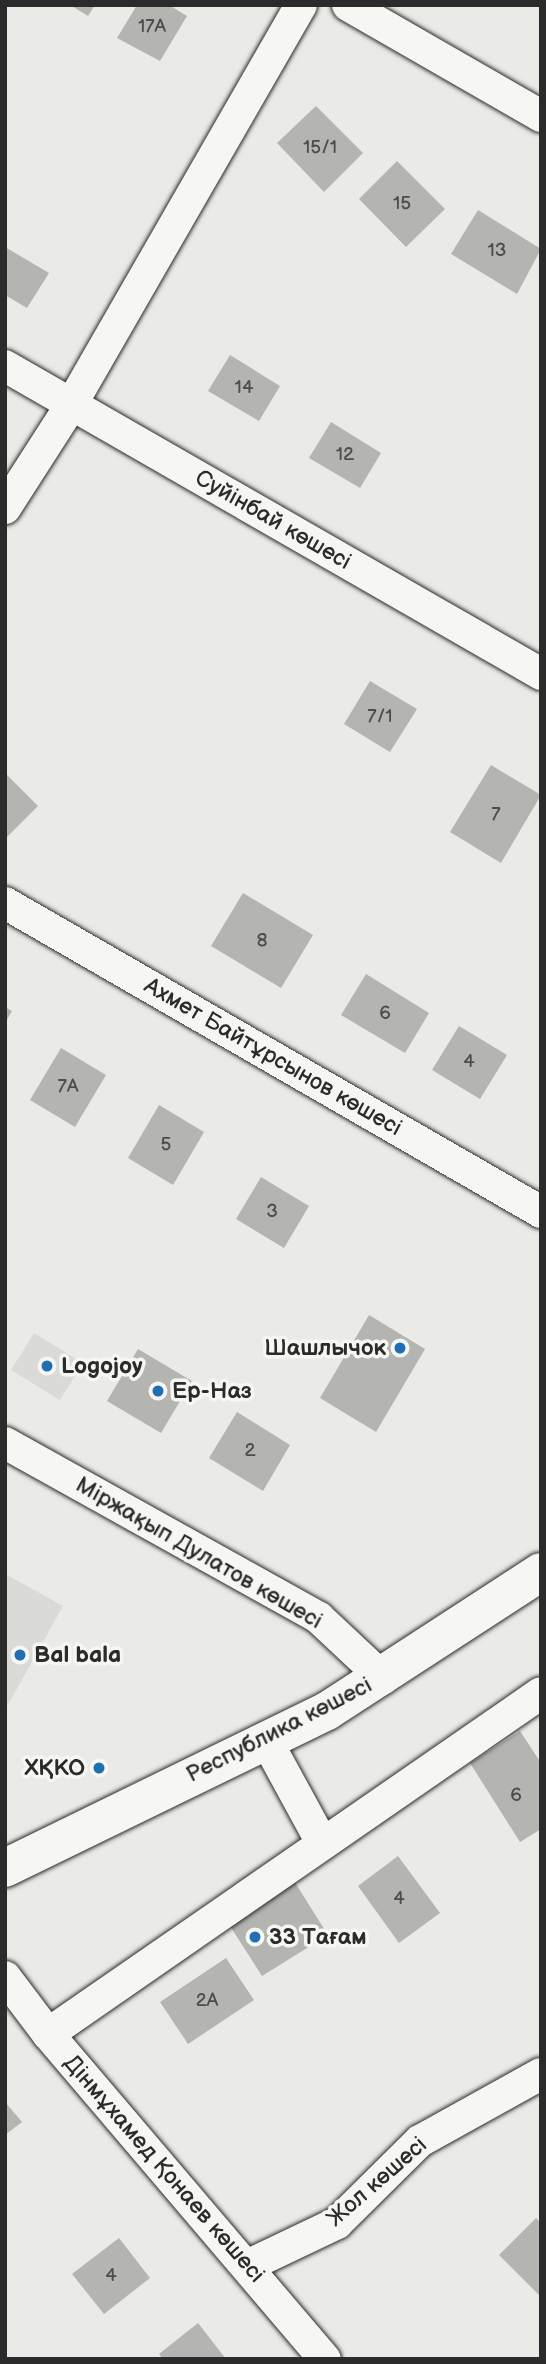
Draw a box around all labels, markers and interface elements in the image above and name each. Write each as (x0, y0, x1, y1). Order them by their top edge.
house number: 17А (138, 16, 166, 38)
house number: 15/1 (303, 137, 337, 159)
house number: 15 (393, 193, 411, 215)
house number: 13 (487, 240, 507, 262)
house number: 14 (235, 377, 253, 399)
house number: 12 (336, 444, 354, 466)
street label: Суйінбай көшесі (190, 464, 356, 576)
house number: 7/1 (367, 706, 393, 728)
house number: 7 (491, 804, 501, 826)
house number: 8 (256, 930, 268, 952)
street label: Ахмет Байтұрсынов көшесі (139, 972, 407, 1142)
house number: 6 (379, 1003, 391, 1025)
house number: 4 (463, 1051, 475, 1073)
house number: 7А (58, 1076, 78, 1098)
house number: 5 (161, 1134, 171, 1156)
house number: 3 (266, 1201, 278, 1223)
place label: Шашлычок (264, 1334, 386, 1362)
marker: Шашлычок (392, 1340, 408, 1356)
place label: Logojoy (61, 1352, 143, 1380)
marker: Logojoy (39, 1358, 55, 1374)
place label: Ер-Наз (172, 1377, 252, 1405)
marker: Ер-Наз (150, 1383, 166, 1399)
house number: 2 (244, 1440, 256, 1462)
street label: Міржақып Дулатов көшесі (71, 1471, 327, 1635)
place label: Bal bala (34, 1641, 121, 1669)
marker: Bal bala (12, 1647, 28, 1663)
street label: Республика көшесі (181, 1671, 377, 1789)
place label: ХҚКО (24, 1754, 85, 1782)
marker: ХҚКО (91, 1760, 107, 1776)
house number: 6 (510, 1785, 522, 1807)
house number: 4 (393, 1888, 405, 1910)
place label: 33 Тағам (269, 1923, 367, 1951)
marker: 33 Тағам (247, 1929, 263, 1945)
house number: 2А (196, 1990, 218, 2012)
street label: Дінмұхамед Қонаев көшесі (58, 2050, 270, 2288)
street label: Жол көшесі (321, 2131, 433, 2233)
house number: 4 (105, 2265, 117, 2287)

